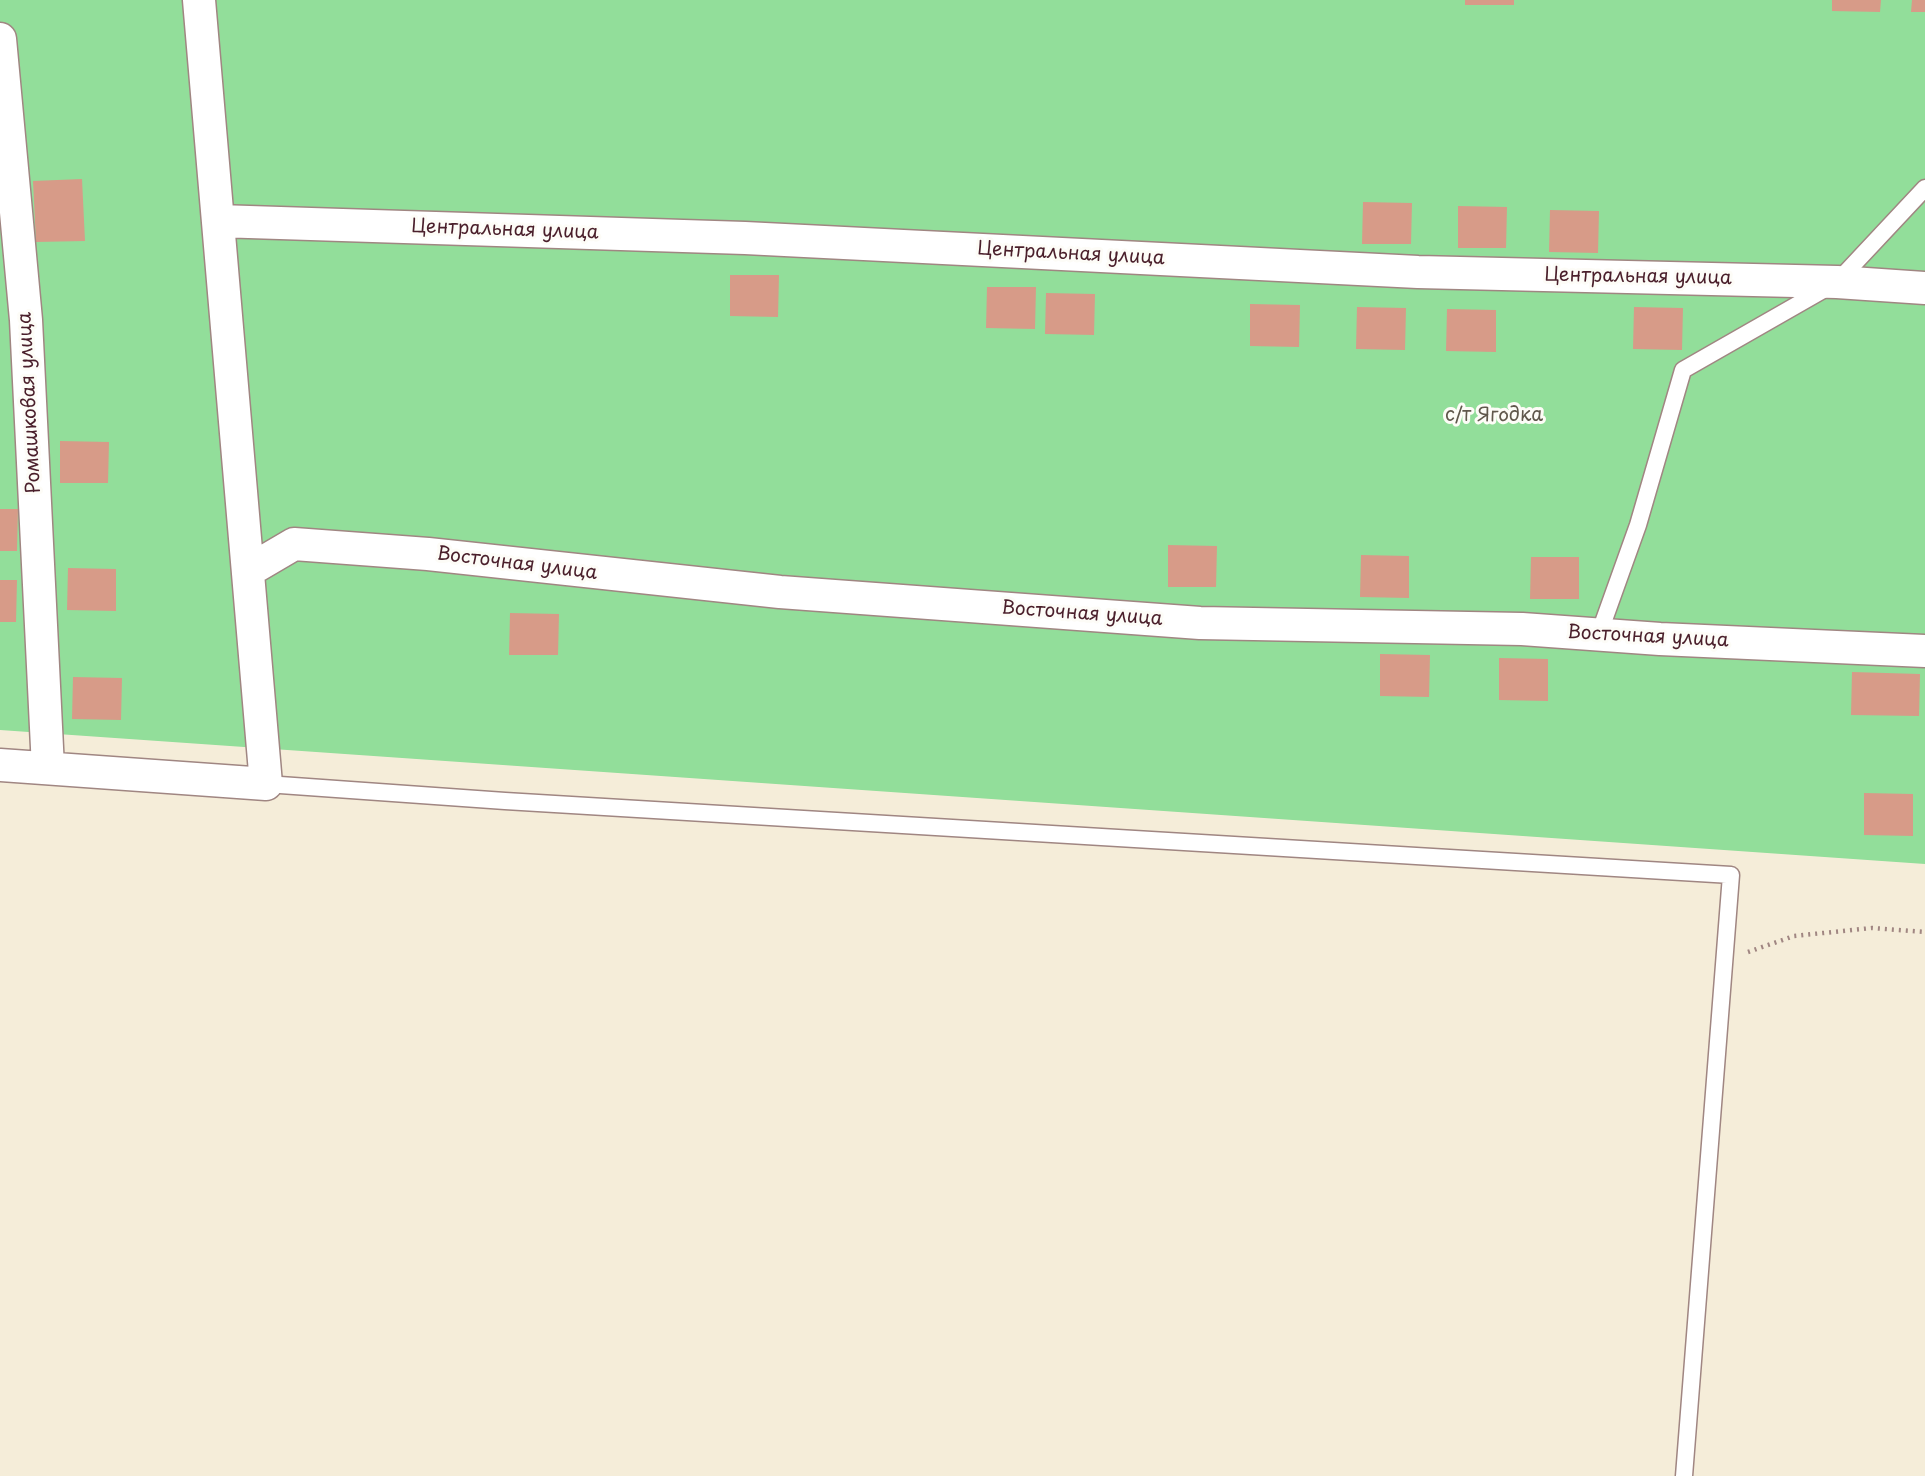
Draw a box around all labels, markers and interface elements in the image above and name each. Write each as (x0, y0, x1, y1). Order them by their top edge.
street label: Центральная улица (411, 215, 599, 245)
street label: Центральная улица (977, 238, 1165, 270)
street label: Центральная улица (1544, 264, 1732, 290)
street label: Ромашковая улица (14, 312, 46, 494)
park label: с/т Ягодка (1445, 405, 1543, 427)
street label: Восточная улица (435, 543, 599, 585)
street label: Восточная улица (1001, 597, 1163, 631)
street label: Восточная улица (1567, 621, 1729, 653)

